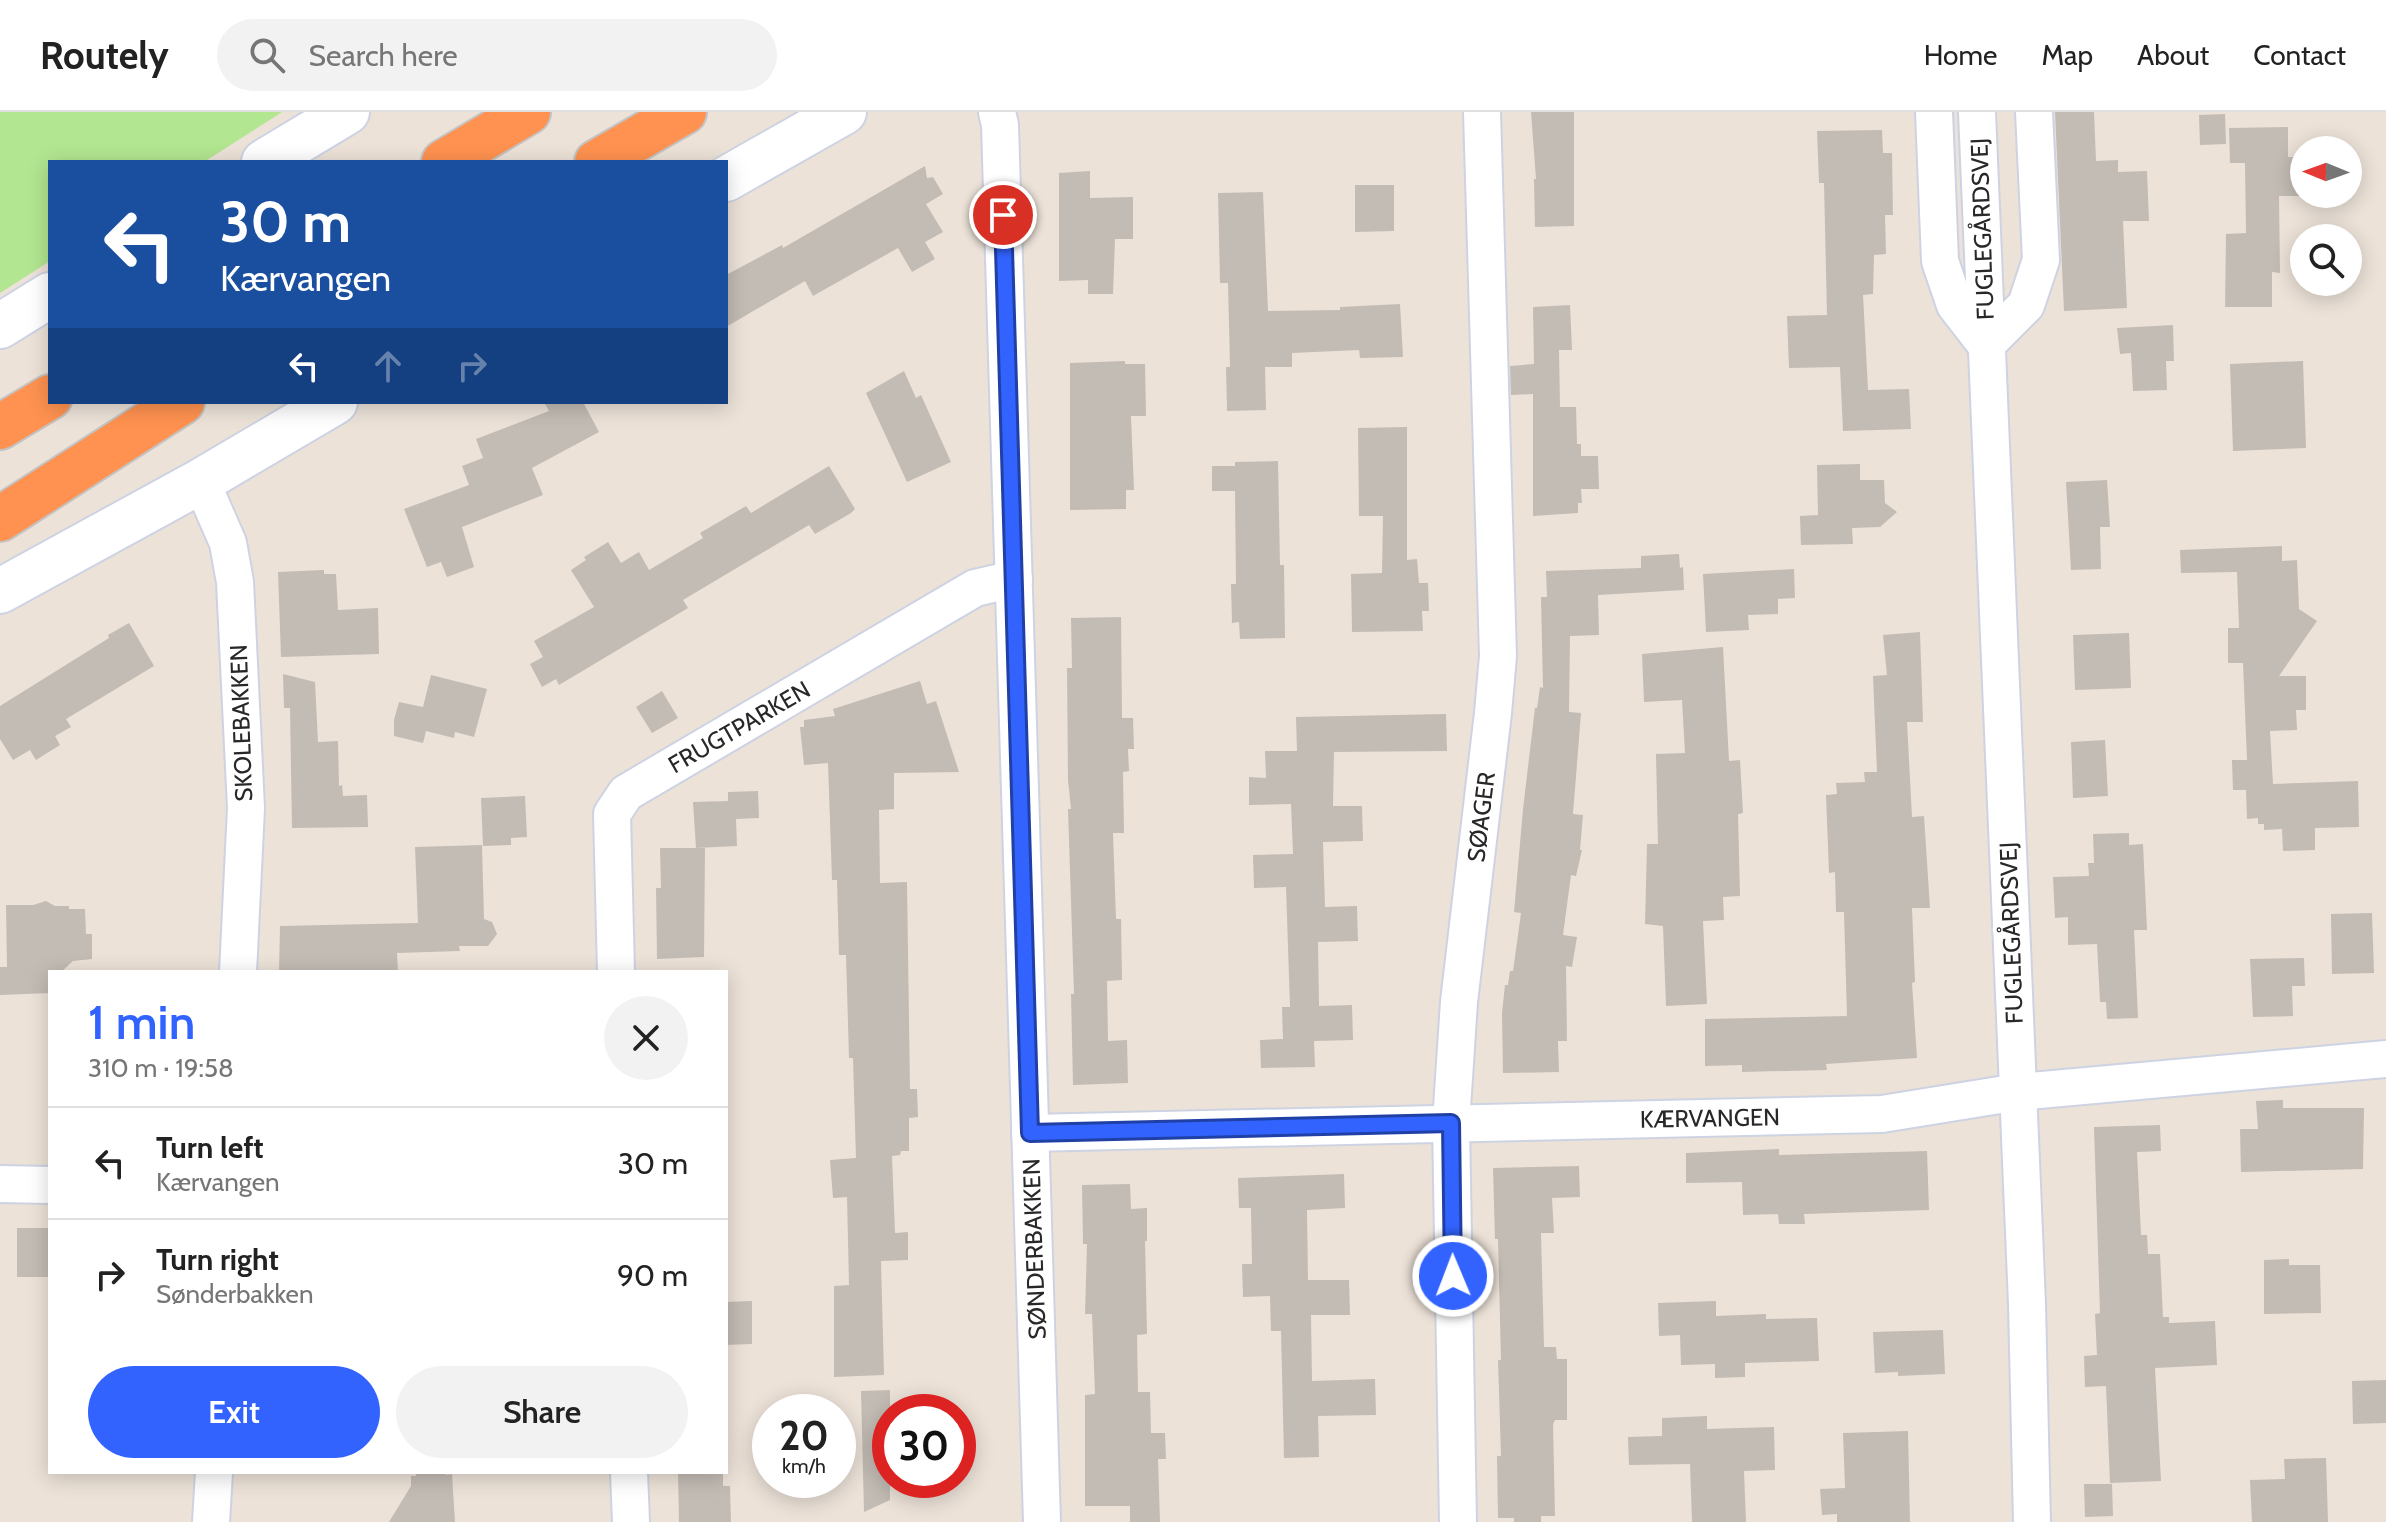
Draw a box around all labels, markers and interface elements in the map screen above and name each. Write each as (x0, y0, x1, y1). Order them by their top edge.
search box (217, 19, 777, 91)
text: Routely (40, 32, 169, 79)
icon: search (245, 33, 289, 77)
text: Search here (309, 37, 458, 74)
text: Home (1924, 38, 1997, 72)
text: Map (2041, 38, 2093, 72)
text: About (2137, 38, 2209, 72)
text: Contact (2253, 38, 2346, 72)
north arrow (2290, 136, 2362, 208)
map controls (2290, 136, 2362, 296)
street label: FUGLEGÅRDSVEJ (1964, 138, 2000, 320)
pin (969, 181, 1037, 249)
text: 30 m (220, 188, 351, 256)
icon: left (88, 192, 192, 296)
icon: arrive (981, 193, 1025, 237)
button: search (2290, 224, 2362, 296)
text: Kærvangen (220, 256, 391, 300)
icon: left (282, 344, 326, 388)
icon: ahead (366, 344, 410, 388)
icon: right (450, 344, 494, 388)
street label: SKOLEBAKKEN (224, 644, 258, 802)
street label: FRUGTPARKEN (663, 675, 815, 779)
street label: SØAGER (1461, 770, 1501, 864)
street label: FUGLEGÅRDSVEJ (1993, 842, 2029, 1024)
text: 1 min (88, 993, 195, 1051)
button: close (604, 996, 688, 1080)
text: 310 m · 19:58 (88, 1052, 234, 1084)
street label: KÆRVANGEN (1640, 1102, 1780, 1134)
text: Turn left (156, 1129, 264, 1166)
icon: left (88, 1141, 132, 1185)
text: 30 m (618, 1145, 688, 1182)
street label: SØNDERBAKKEN (1016, 1158, 1052, 1340)
text: Kærvangen (156, 1166, 280, 1198)
position arrow (1411, 1234, 1495, 1318)
text: Turn right (156, 1241, 279, 1278)
icon: right (88, 1253, 132, 1297)
text: 90 m (617, 1257, 688, 1294)
text: Sønderbakken (156, 1278, 313, 1310)
button: Exit (88, 1366, 380, 1458)
button: Share (396, 1366, 688, 1458)
speed limit sign: 30 (872, 1394, 976, 1498)
text: 20 (779, 1411, 829, 1460)
text: km/h (782, 1454, 826, 1478)

